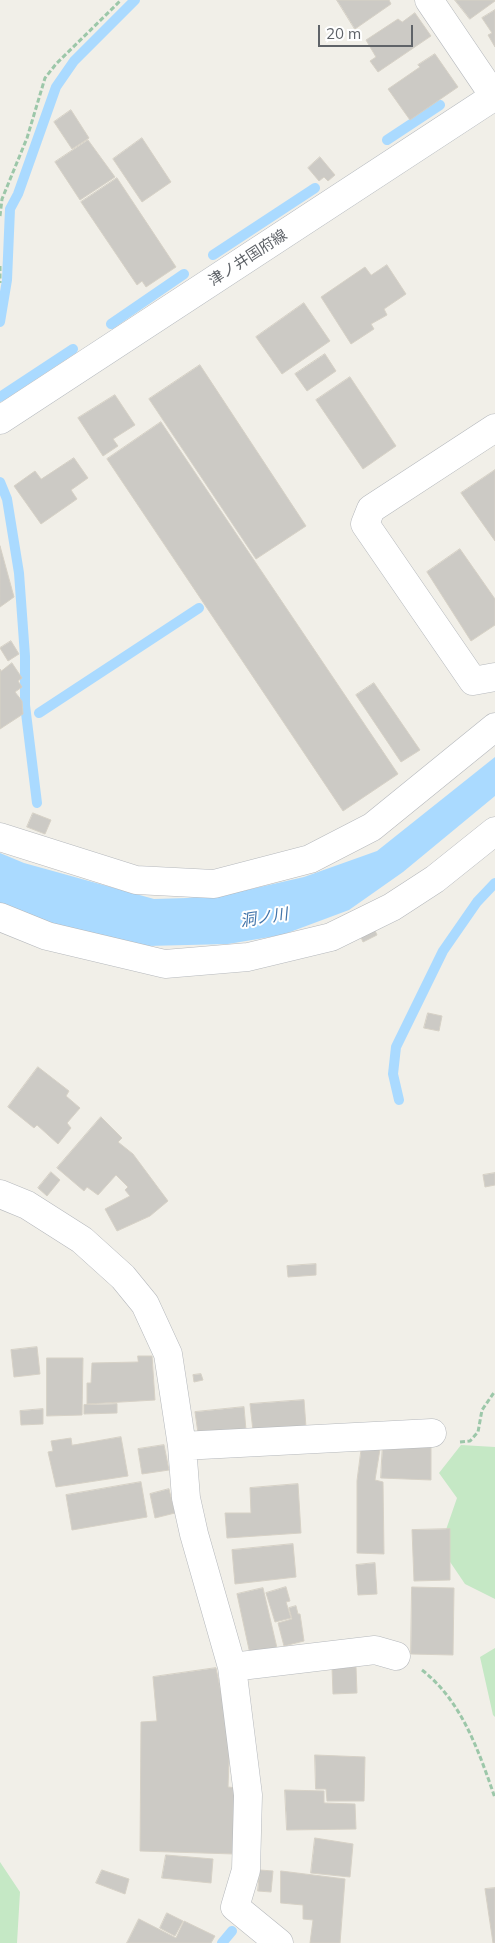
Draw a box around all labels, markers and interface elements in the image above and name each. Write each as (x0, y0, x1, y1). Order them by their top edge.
scale bar (320, 15, 415, 47)
text: 20 m (326, 24, 361, 43)
street label: 津ノ井国府線 (205, 226, 291, 290)
water label: 洞ノ川 (239, 905, 289, 931)

